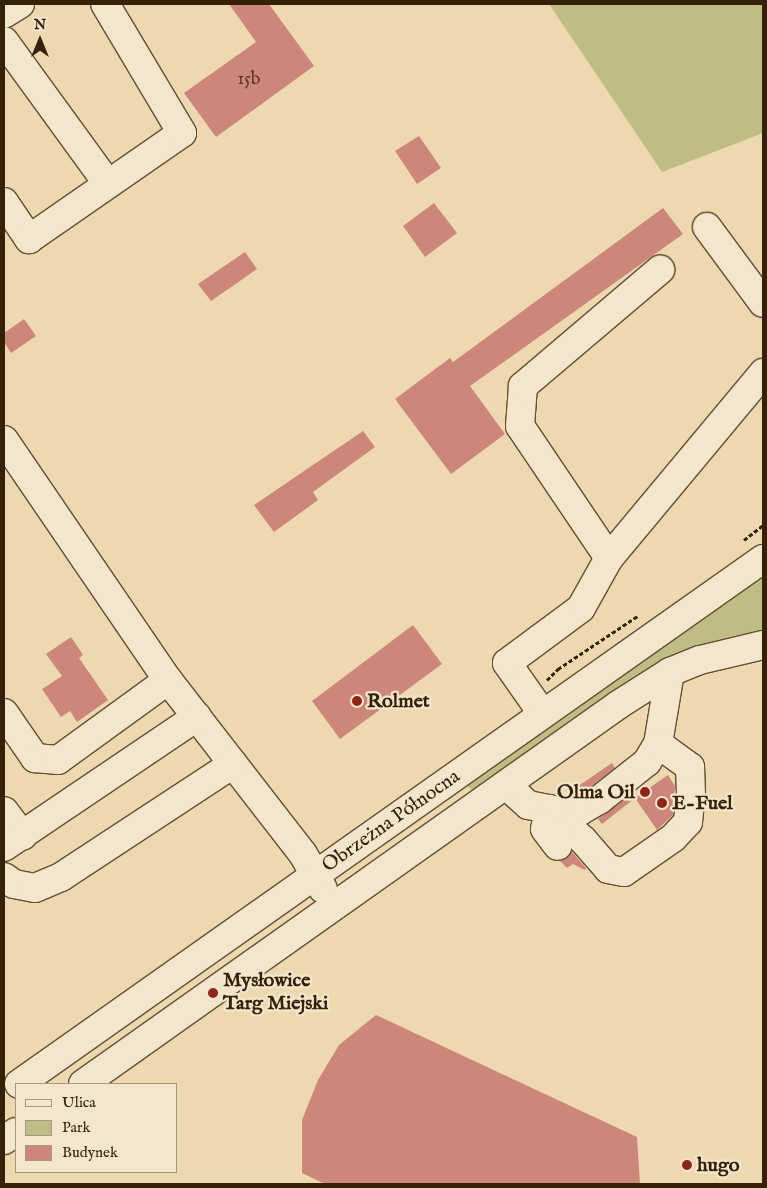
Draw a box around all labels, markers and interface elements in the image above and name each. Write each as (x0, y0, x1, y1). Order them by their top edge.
north arrow (15, 15, 65, 65)
text: N (34, 16, 46, 34)
house number: 15b (238, 69, 260, 91)
place label: Rolmet (367, 689, 430, 713)
marker: Rolmet (351, 695, 363, 707)
street label: Obrzeżna Północna (317, 765, 465, 877)
place label: Olma Oil (557, 780, 635, 804)
marker: Olma Oil (639, 786, 651, 798)
place label: E-Fuel (672, 791, 733, 815)
marker: E-Fuel (656, 797, 668, 809)
place label: Mysłowice Targ Miejski (223, 969, 328, 1016)
marker: Mysłowice Targ Miejski (207, 987, 219, 999)
legend (15, 1083, 178, 1173)
text: Ulica (62, 1093, 96, 1112)
text: Park (62, 1118, 91, 1137)
text: Budynek (62, 1143, 118, 1162)
place label: hugo (697, 1153, 739, 1177)
marker: hugo (681, 1159, 693, 1171)

